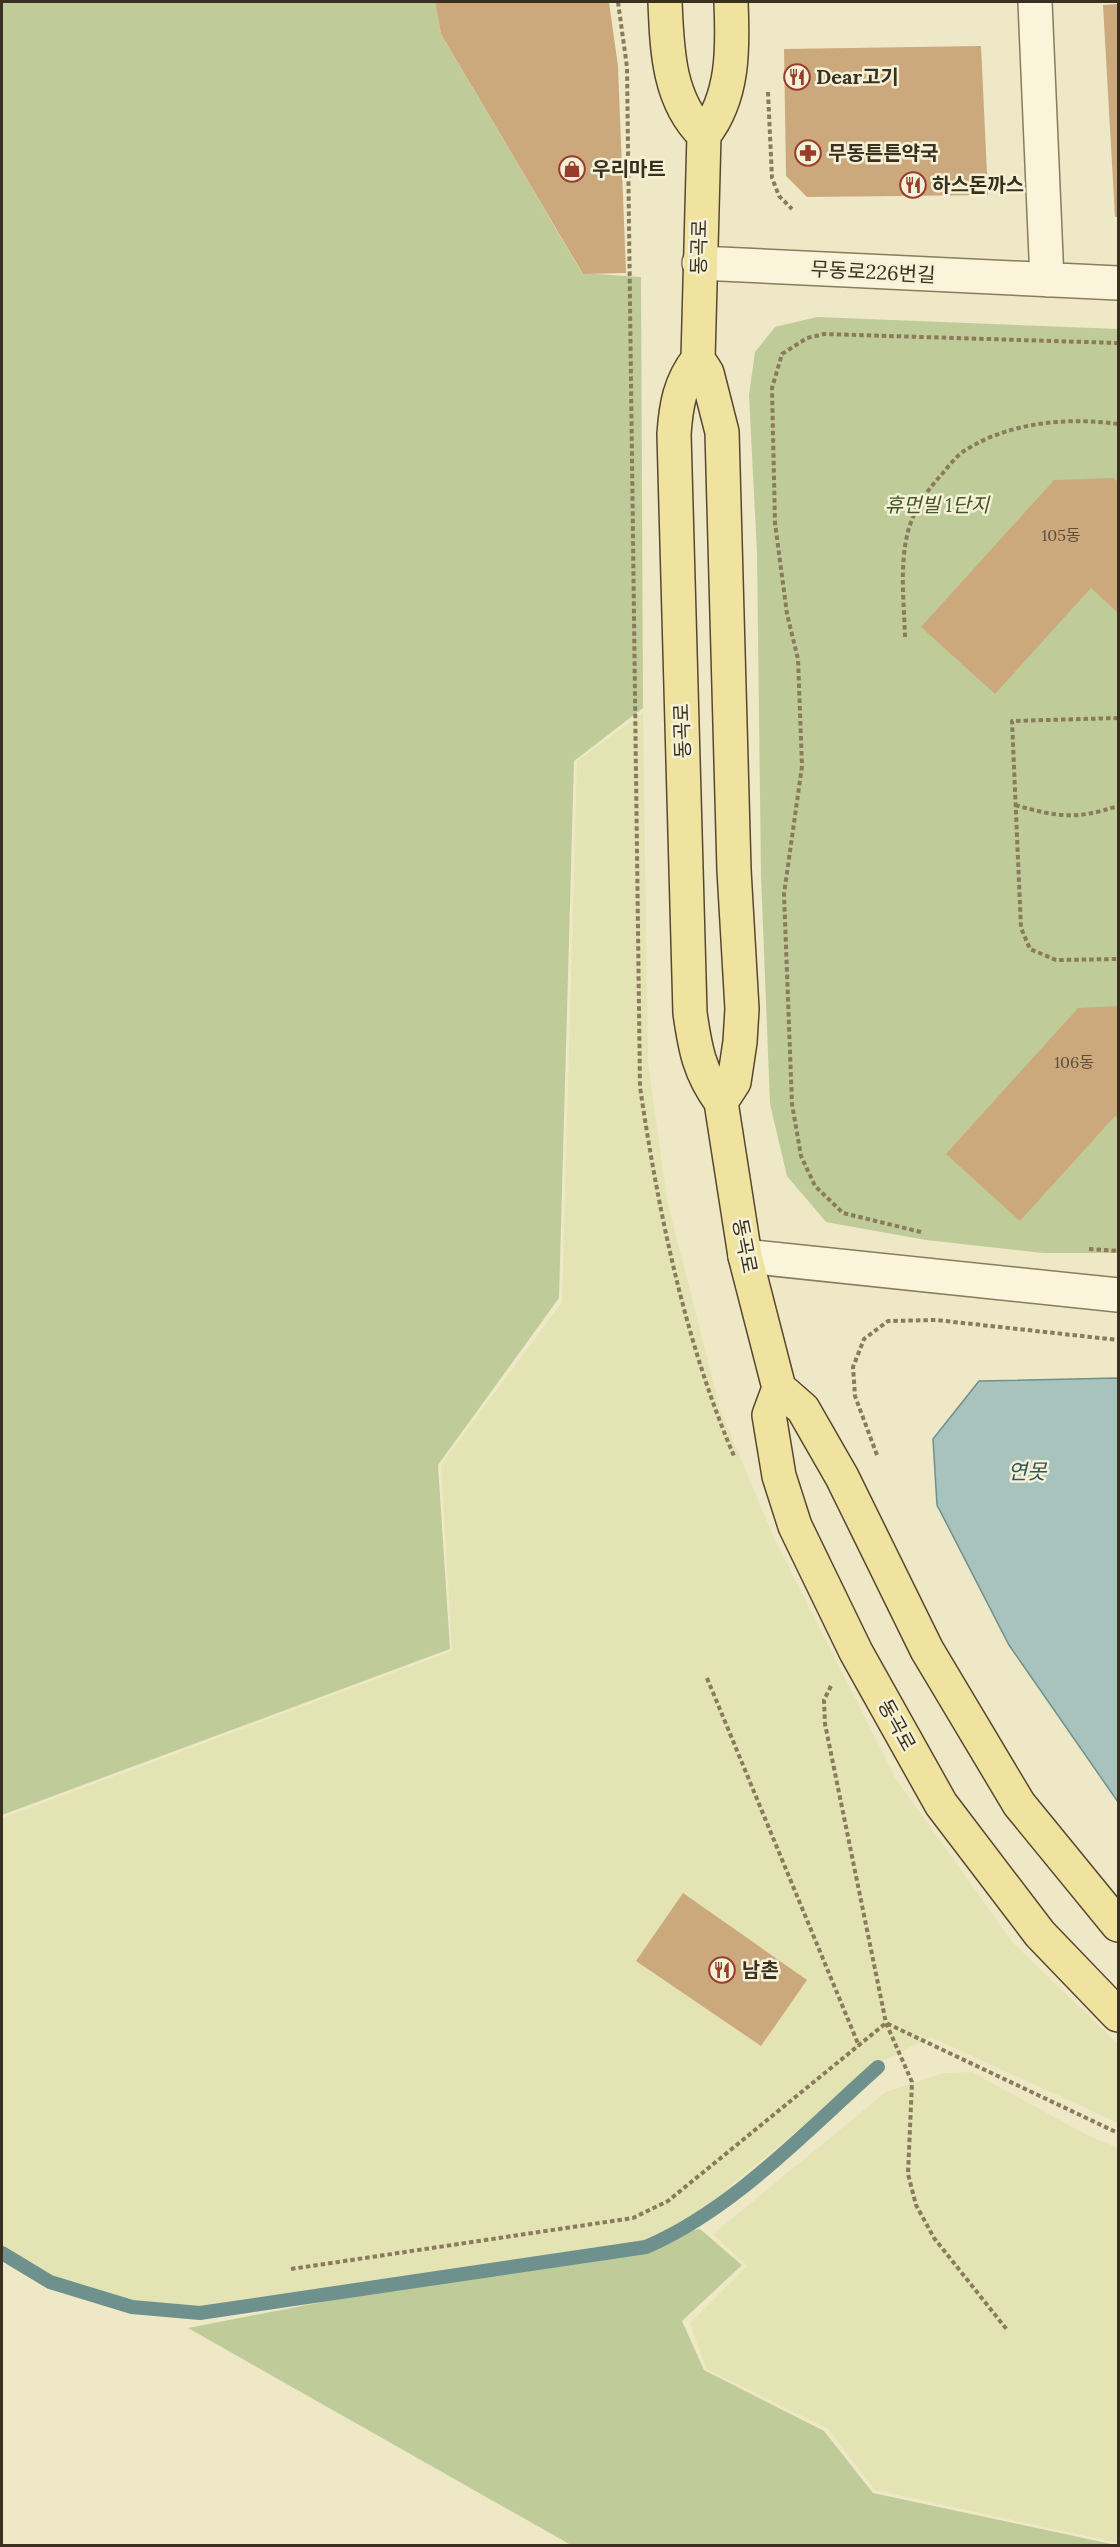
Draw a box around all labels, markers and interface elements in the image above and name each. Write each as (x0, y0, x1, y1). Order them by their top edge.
restaurant icon: Dear고기 (782, 62, 812, 92)
place label: Dear고기 (816, 64, 899, 89)
pharmacy icon: 무동튼튼약국 (793, 138, 823, 168)
place label: 무동튼튼약국 (828, 140, 938, 165)
shop icon: 우리마트 (557, 154, 587, 184)
place label: 우리마트 (592, 156, 666, 181)
restaurant icon: 하스돈까스 (898, 170, 928, 200)
place label: 하스돈까스 (932, 172, 1024, 197)
street label: 동곡로 (686, 219, 711, 275)
street label: 무동로226번길 (810, 256, 936, 287)
park label: 휴먼빌 1단지 (885, 492, 991, 517)
house number: 105동 (1041, 525, 1081, 545)
street label: 동곡로 (668, 703, 695, 759)
house number: 106동 (1054, 1052, 1094, 1072)
street label: 동곡로 (728, 1216, 763, 1275)
water label: 연못 (1008, 1458, 1048, 1485)
street label: 동곡로 (873, 1695, 922, 1755)
restaurant icon: 남촌 (707, 1955, 737, 1985)
place label: 남촌 (742, 1957, 779, 1982)

